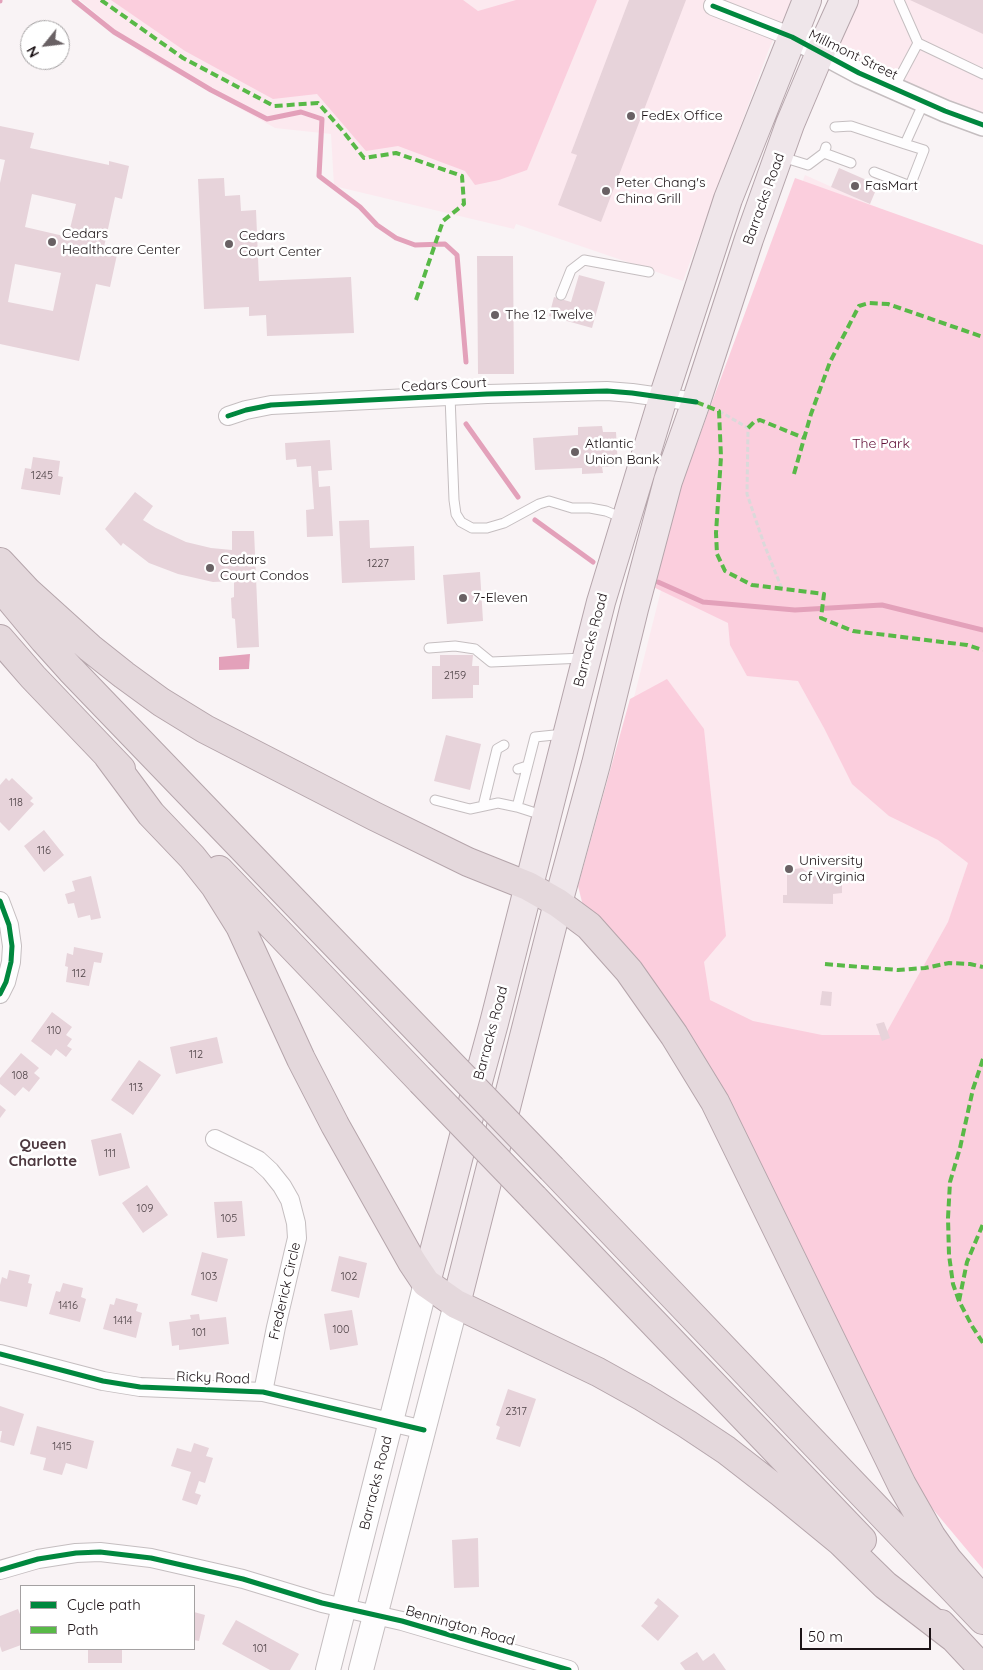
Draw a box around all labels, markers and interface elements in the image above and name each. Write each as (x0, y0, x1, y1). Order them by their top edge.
north arrow (20, 20, 70, 70)
street label: Millmont Street (806, 26, 900, 84)
text: N (22, 43, 43, 61)
place label: FedEx Office (641, 108, 723, 124)
marker: FedEx Office (625, 110, 637, 122)
street label: Barracks Road (740, 151, 788, 247)
place label: Peter Chang's China Grill (616, 175, 706, 208)
place label: FasMart (865, 178, 918, 194)
marker: FasMart (849, 180, 861, 192)
marker: Peter Chang's China Grill (600, 185, 612, 197)
place label: Cedars Healthcare Center (62, 226, 180, 258)
place label: Cedars Court Center (239, 228, 322, 260)
marker: Cedars Healthcare Center (46, 236, 58, 248)
marker: Cedars Court Center (223, 238, 235, 250)
place label: The 12 Twelve (505, 307, 593, 323)
marker: The 12 Twelve (489, 309, 501, 321)
street label: Cedars Court (401, 374, 487, 396)
place label: Atlantic Union Bank (585, 436, 660, 468)
park label: The Park (852, 436, 910, 452)
marker: Atlantic Union Bank (569, 446, 581, 458)
house number: 1245 (31, 469, 53, 483)
place label: Cedars Court Condos (220, 552, 309, 584)
house number: 1227 (367, 557, 389, 571)
marker: Cedars Court Condos (204, 562, 216, 574)
place label: 7-Eleven (473, 590, 528, 606)
street label: Barracks Road (570, 591, 612, 689)
marker: 7-Eleven (457, 592, 469, 604)
house number: 2159 (444, 669, 466, 683)
house number: 118 (9, 796, 23, 810)
house number: 116 (37, 844, 51, 858)
place label: University of Virginia (799, 853, 865, 886)
marker: University of Virginia (783, 863, 795, 875)
house number: 112 (72, 967, 86, 981)
street label: Barracks Road (470, 984, 512, 1082)
house number: 110 (47, 1024, 61, 1038)
house number: 112 (189, 1048, 203, 1062)
house number: 108 (12, 1069, 28, 1083)
house number: 113 (129, 1081, 143, 1095)
district label: Queen Charlotte (9, 1135, 77, 1170)
house number: 111 (104, 1147, 116, 1161)
house number: 109 (137, 1202, 153, 1216)
house number: 105 (221, 1212, 237, 1226)
street label: Frederick Circle (266, 1241, 304, 1341)
house number: 103 (201, 1270, 217, 1284)
house number: 102 (341, 1270, 357, 1284)
house number: 1416 (58, 1299, 78, 1313)
house number: 1414 (113, 1314, 133, 1328)
house number: 100 (332, 1323, 350, 1337)
house number: 101 (192, 1326, 206, 1340)
street label: Ricky Road (176, 1368, 250, 1388)
house number: 2317 (505, 1405, 527, 1419)
street label: Barracks Road (356, 1434, 396, 1532)
house number: 1415 (52, 1440, 72, 1454)
legend (20, 1585, 195, 1650)
text: Cycle path (67, 1595, 141, 1614)
street label: Bennington Road (403, 1602, 517, 1650)
scale bar (803, 1618, 934, 1650)
text: Path (67, 1620, 99, 1639)
text: 50 m (808, 1627, 843, 1646)
house number: 101 (253, 1642, 267, 1656)

